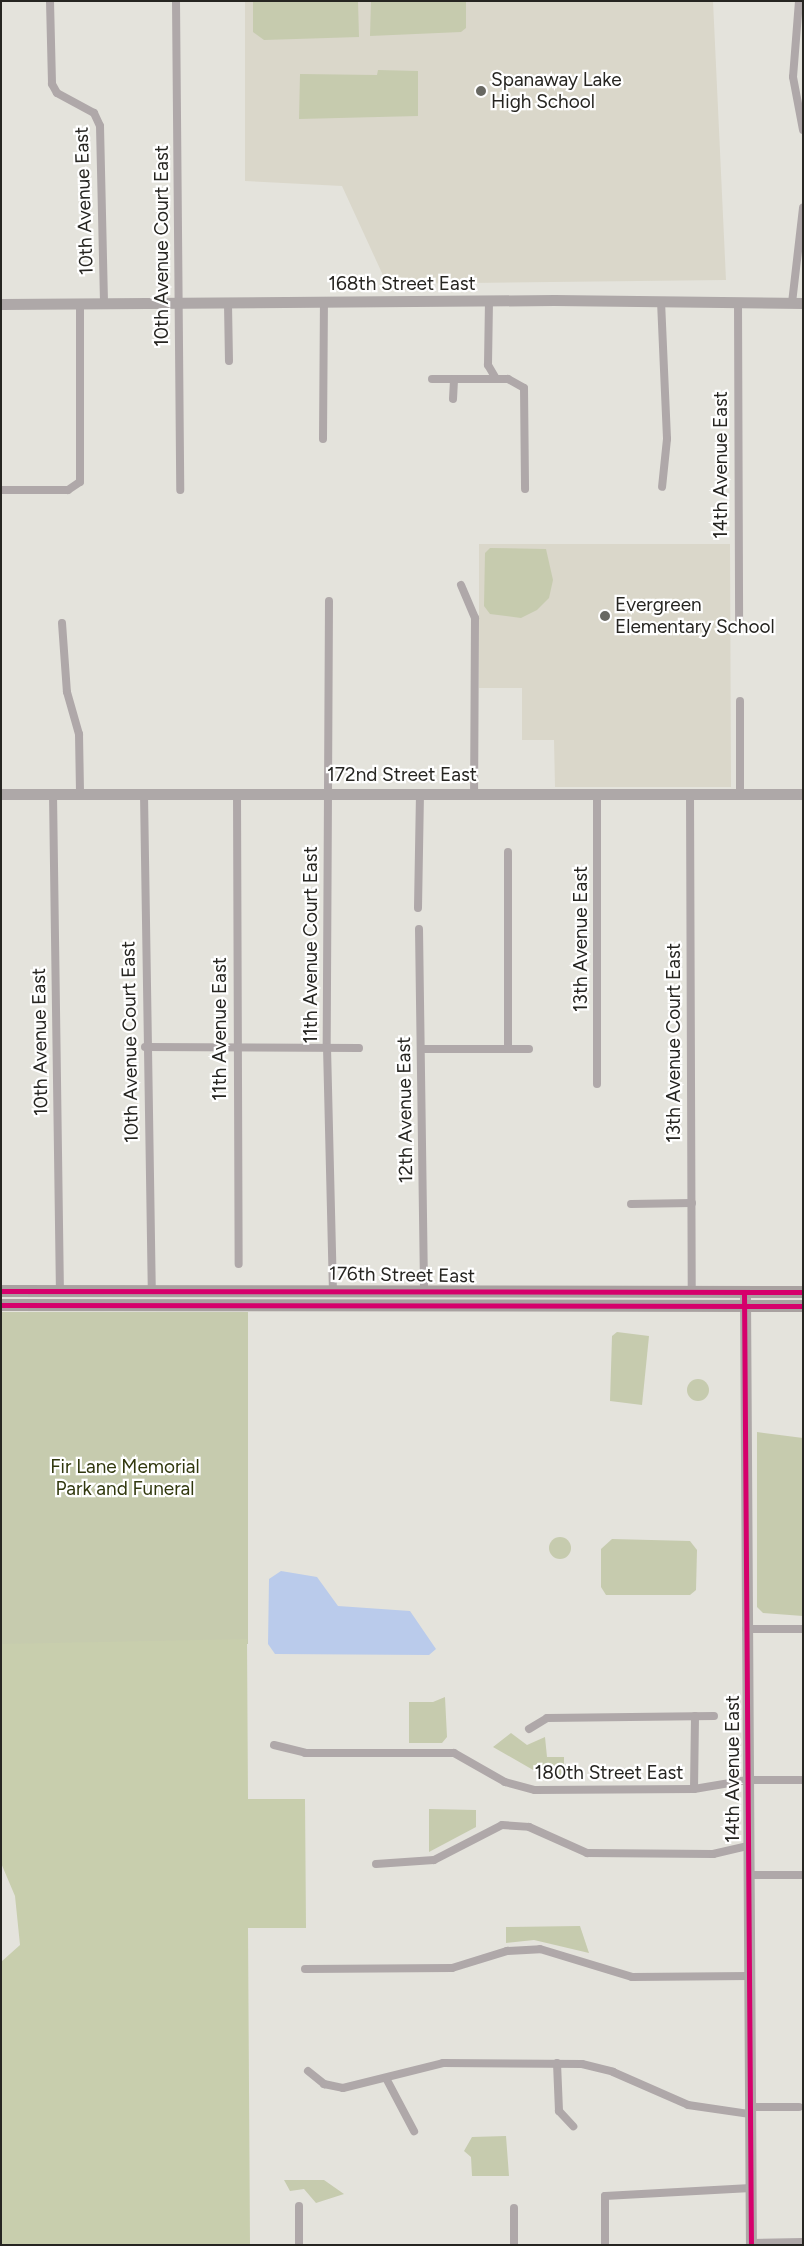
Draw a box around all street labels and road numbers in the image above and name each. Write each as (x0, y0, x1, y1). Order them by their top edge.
street label: 10th Avenue East (70, 126, 98, 276)
street label: 10th Avenue Court East (151, 145, 173, 347)
street label: 168th Street East (328, 273, 476, 295)
street label: 14th Avenue East (710, 391, 732, 539)
street label: 172nd Street East (327, 764, 477, 786)
street label: 11th Avenue Court East (300, 846, 322, 1044)
street label: 13th Avenue East (570, 866, 592, 1012)
street label: 10th Avenue Court East (117, 941, 143, 1143)
street label: 13th Avenue Court East (663, 943, 685, 1143)
street label: 11th Avenue East (209, 957, 231, 1101)
street label: 10th Avenue East (27, 968, 53, 1116)
street label: 12th Avenue East (392, 1036, 418, 1184)
street label: 176th Street East (329, 1262, 475, 1288)
street label: 14th Avenue East (722, 1695, 744, 1843)
street label: 180th Street East (534, 1762, 684, 1784)

